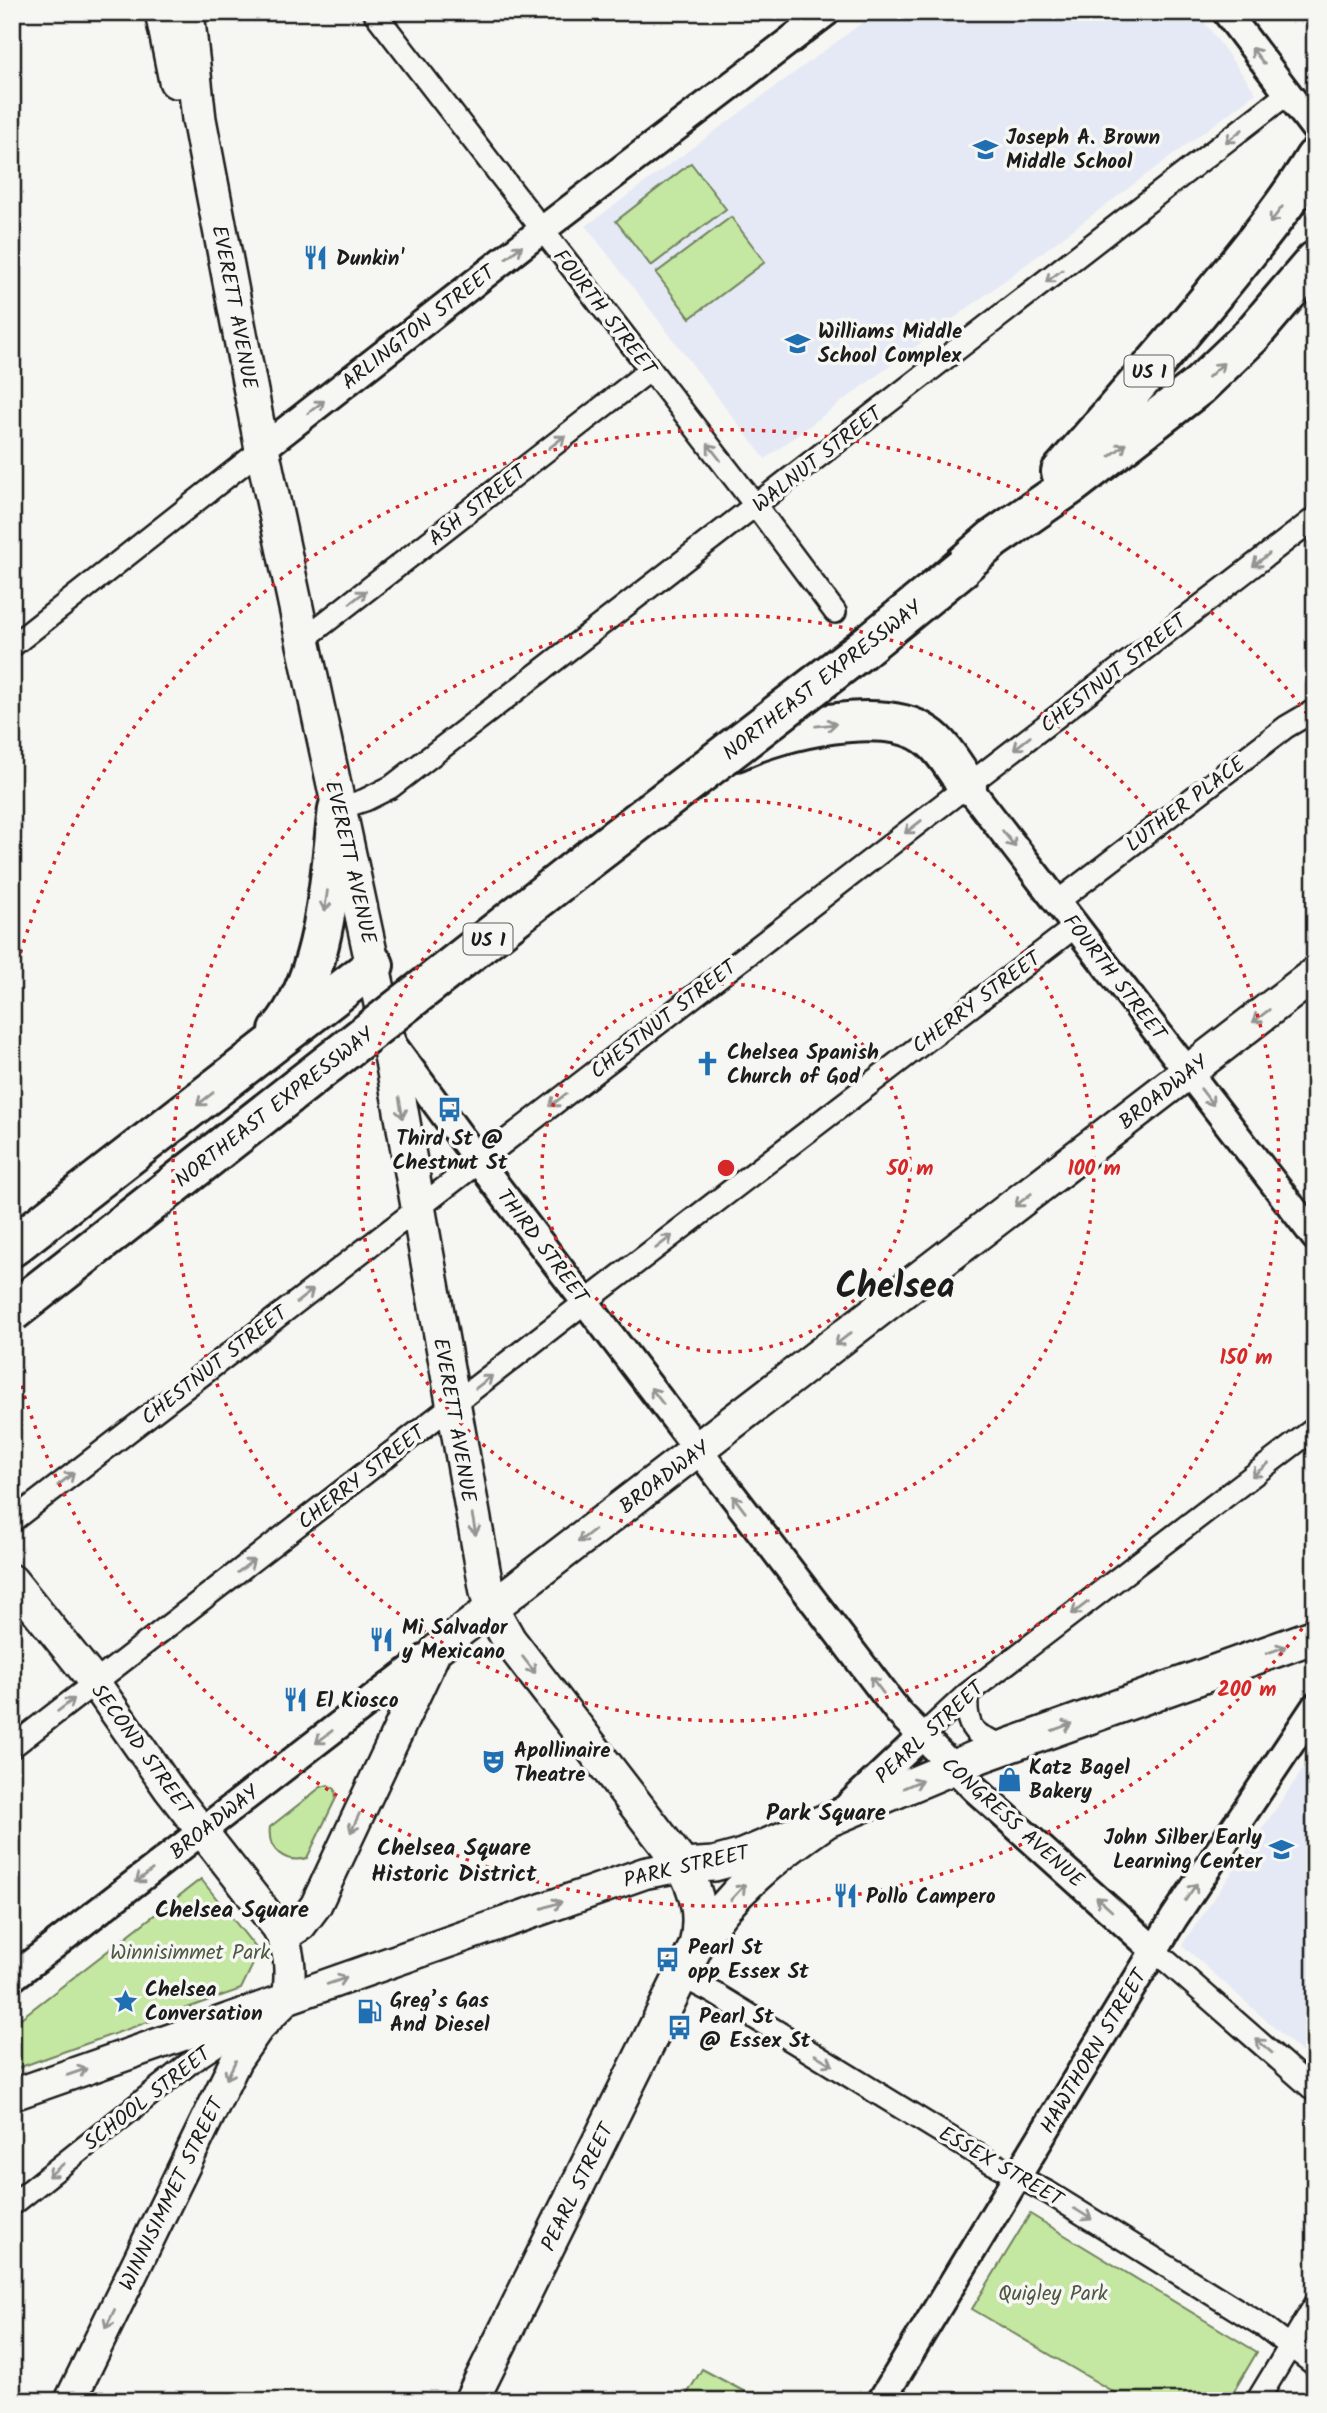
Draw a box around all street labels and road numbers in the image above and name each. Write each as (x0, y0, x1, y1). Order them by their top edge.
street label: EVERETT AVENUE (201, 222, 266, 393)
street label: FOURTH STREET (544, 243, 665, 385)
street label: ARLINGTON STREET (335, 256, 504, 399)
road number: US 1 (1124, 356, 1174, 386)
street label: WALNUT STREET (746, 398, 892, 522)
street label: ASH STREET (422, 456, 536, 555)
street label: NORTHEAST EXPRESSWAY (716, 592, 931, 770)
street label: CHESTNUT STREET (1034, 605, 1196, 742)
street label: LUTHER PLACE (1119, 749, 1253, 861)
street label: EVERETT AVENUE (315, 778, 384, 948)
street label: FOURTH STREET (1054, 908, 1175, 1050)
road number: US 1 (463, 923, 512, 954)
street label: CHERRY STREET (905, 942, 1050, 1063)
street label: CHESTNUT STREET (584, 951, 746, 1088)
street label: NORTHEAST EXPRESSWAY (168, 1019, 383, 1197)
street label: BROADWAY (1112, 1047, 1217, 1139)
street label: THIRD STREET (488, 1182, 597, 1313)
street label: CHESTNUT STREET (135, 1297, 297, 1434)
street label: EVERETT AVENUE (423, 1335, 484, 1506)
street label: CHERRY STREET (291, 1417, 434, 1539)
street label: BROADWAY (613, 1433, 718, 1523)
street label: PEARL STREET (868, 1672, 993, 1793)
street label: SECOND STREET (82, 1677, 201, 1824)
street label: CONGRESS AVENUE (933, 1750, 1092, 1897)
street label: BROADWAY (163, 1777, 268, 1869)
street label: PARK STREET (620, 1837, 754, 1898)
street label: HAWTHORN STREET (1032, 1962, 1157, 2140)
street label: SCHOOL STREET (77, 2038, 220, 2160)
street label: WINNISIMMET STREET (111, 2091, 234, 2297)
street label: PEARL STREET (533, 2116, 624, 2257)
street label: ESSEX STREET (932, 2118, 1070, 2217)

